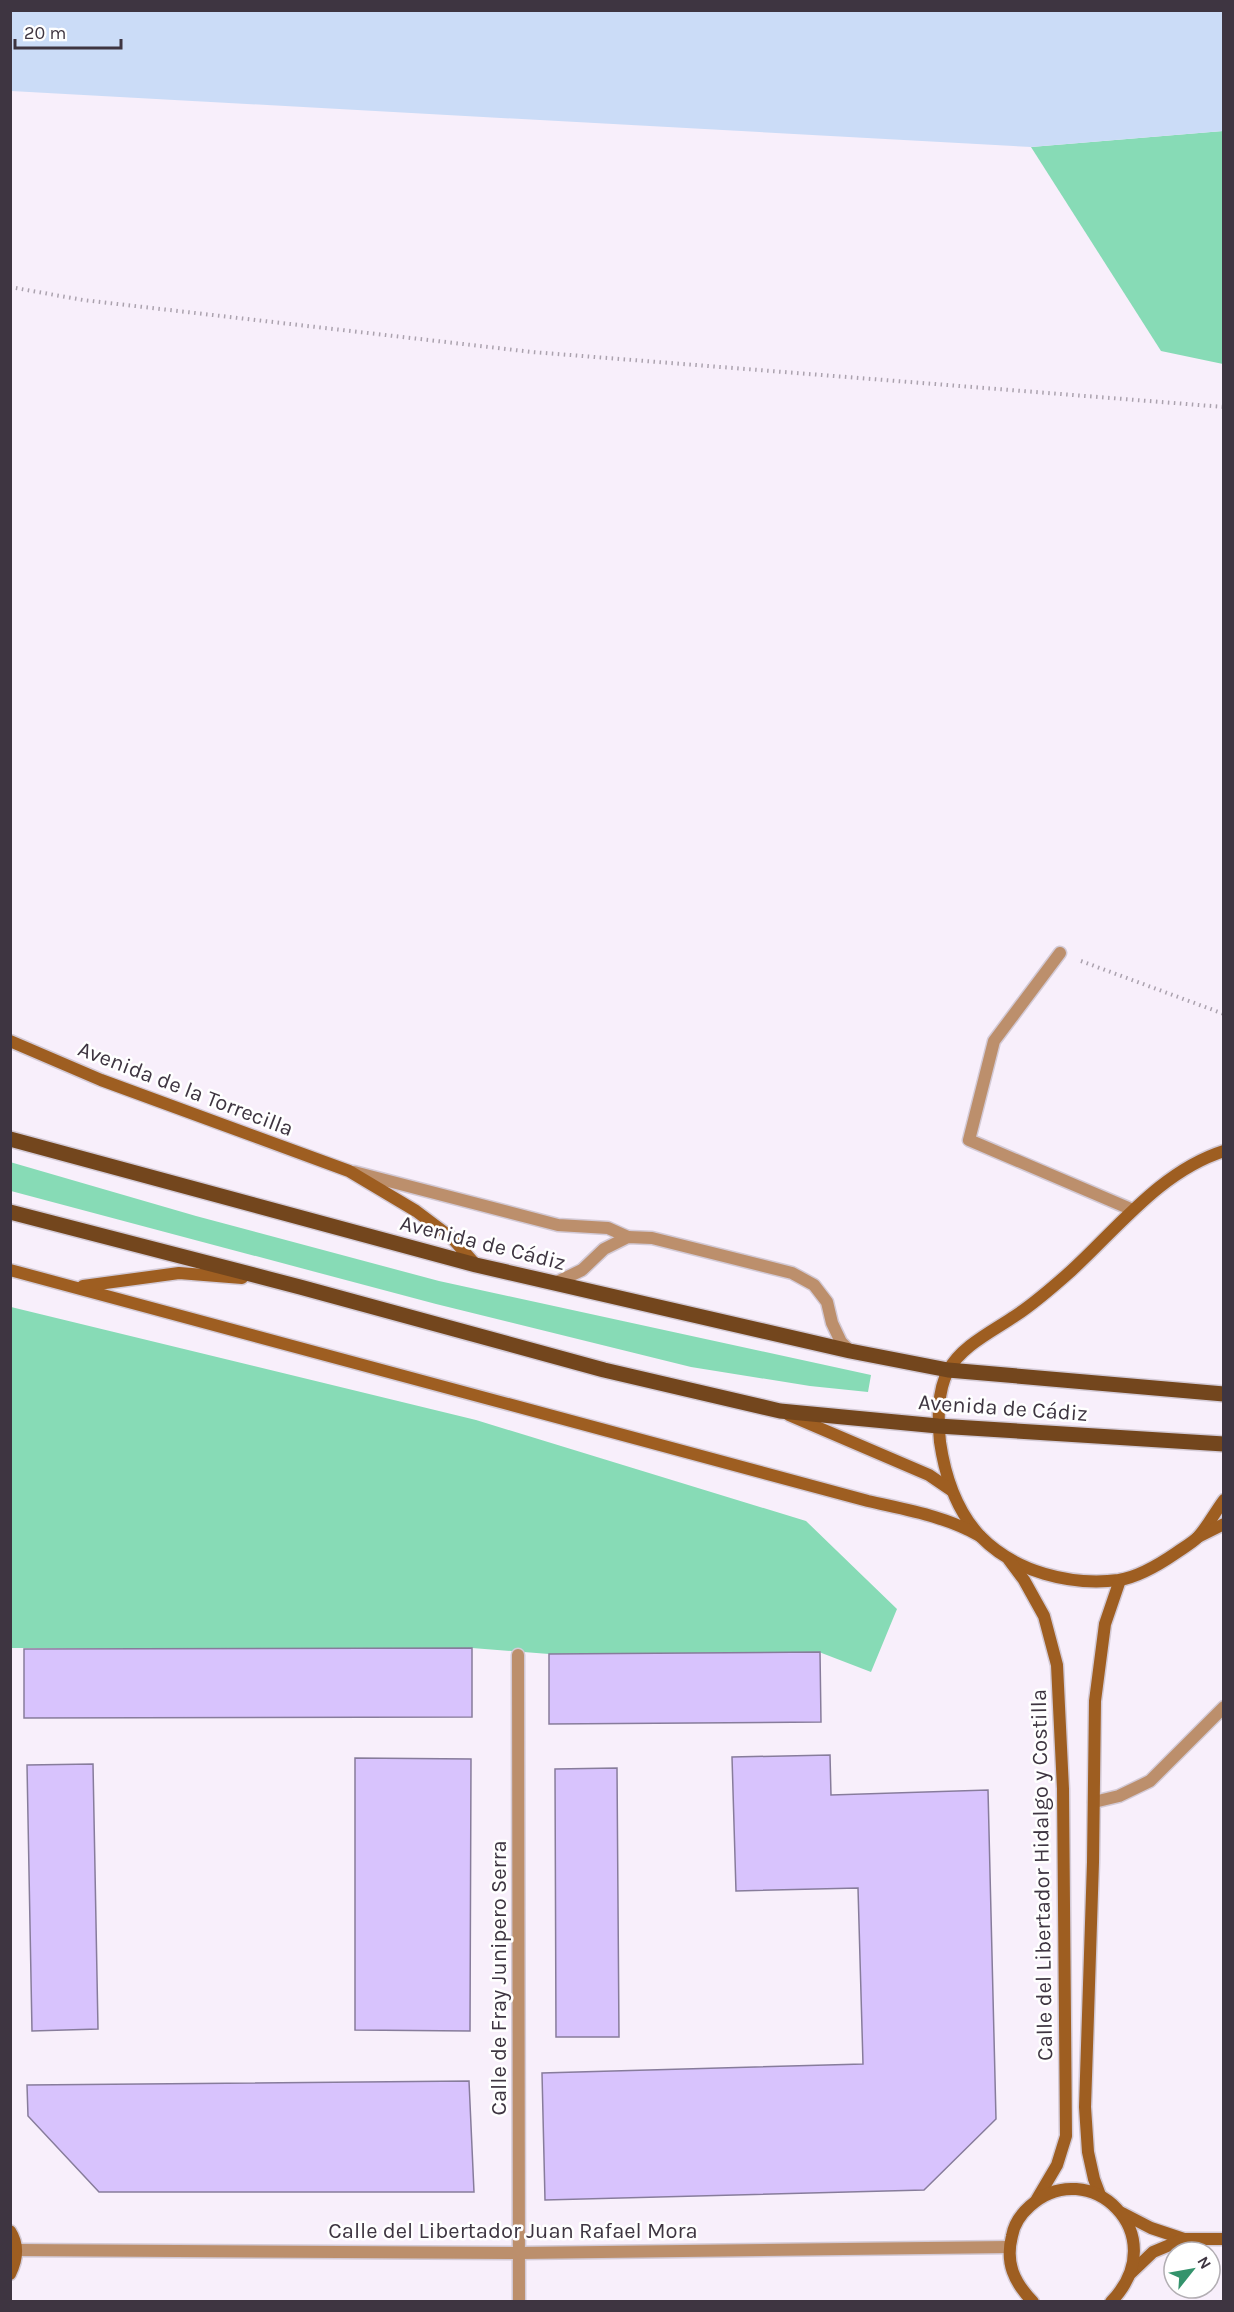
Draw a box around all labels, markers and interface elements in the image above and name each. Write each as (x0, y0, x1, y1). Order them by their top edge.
scale bar (15, 12, 122, 50)
text: 20 m (24, 22, 66, 44)
street label: Avenida de la Torrecilla (74, 1036, 297, 1142)
street label: Avenida de Cádiz (397, 1210, 568, 1276)
street label: Avenida de Cádiz (917, 1389, 1089, 1427)
street label: Calle del Libertador Hidalgo y Costilla (1026, 1689, 1058, 2061)
street label: Calle de Fray Junipero Serra (486, 1840, 512, 2116)
street label: Calle del Libertador Juan Rafael Mora (328, 2218, 698, 2244)
north arrow (1162, 2240, 1222, 2300)
text: N (1193, 2253, 1216, 2272)

